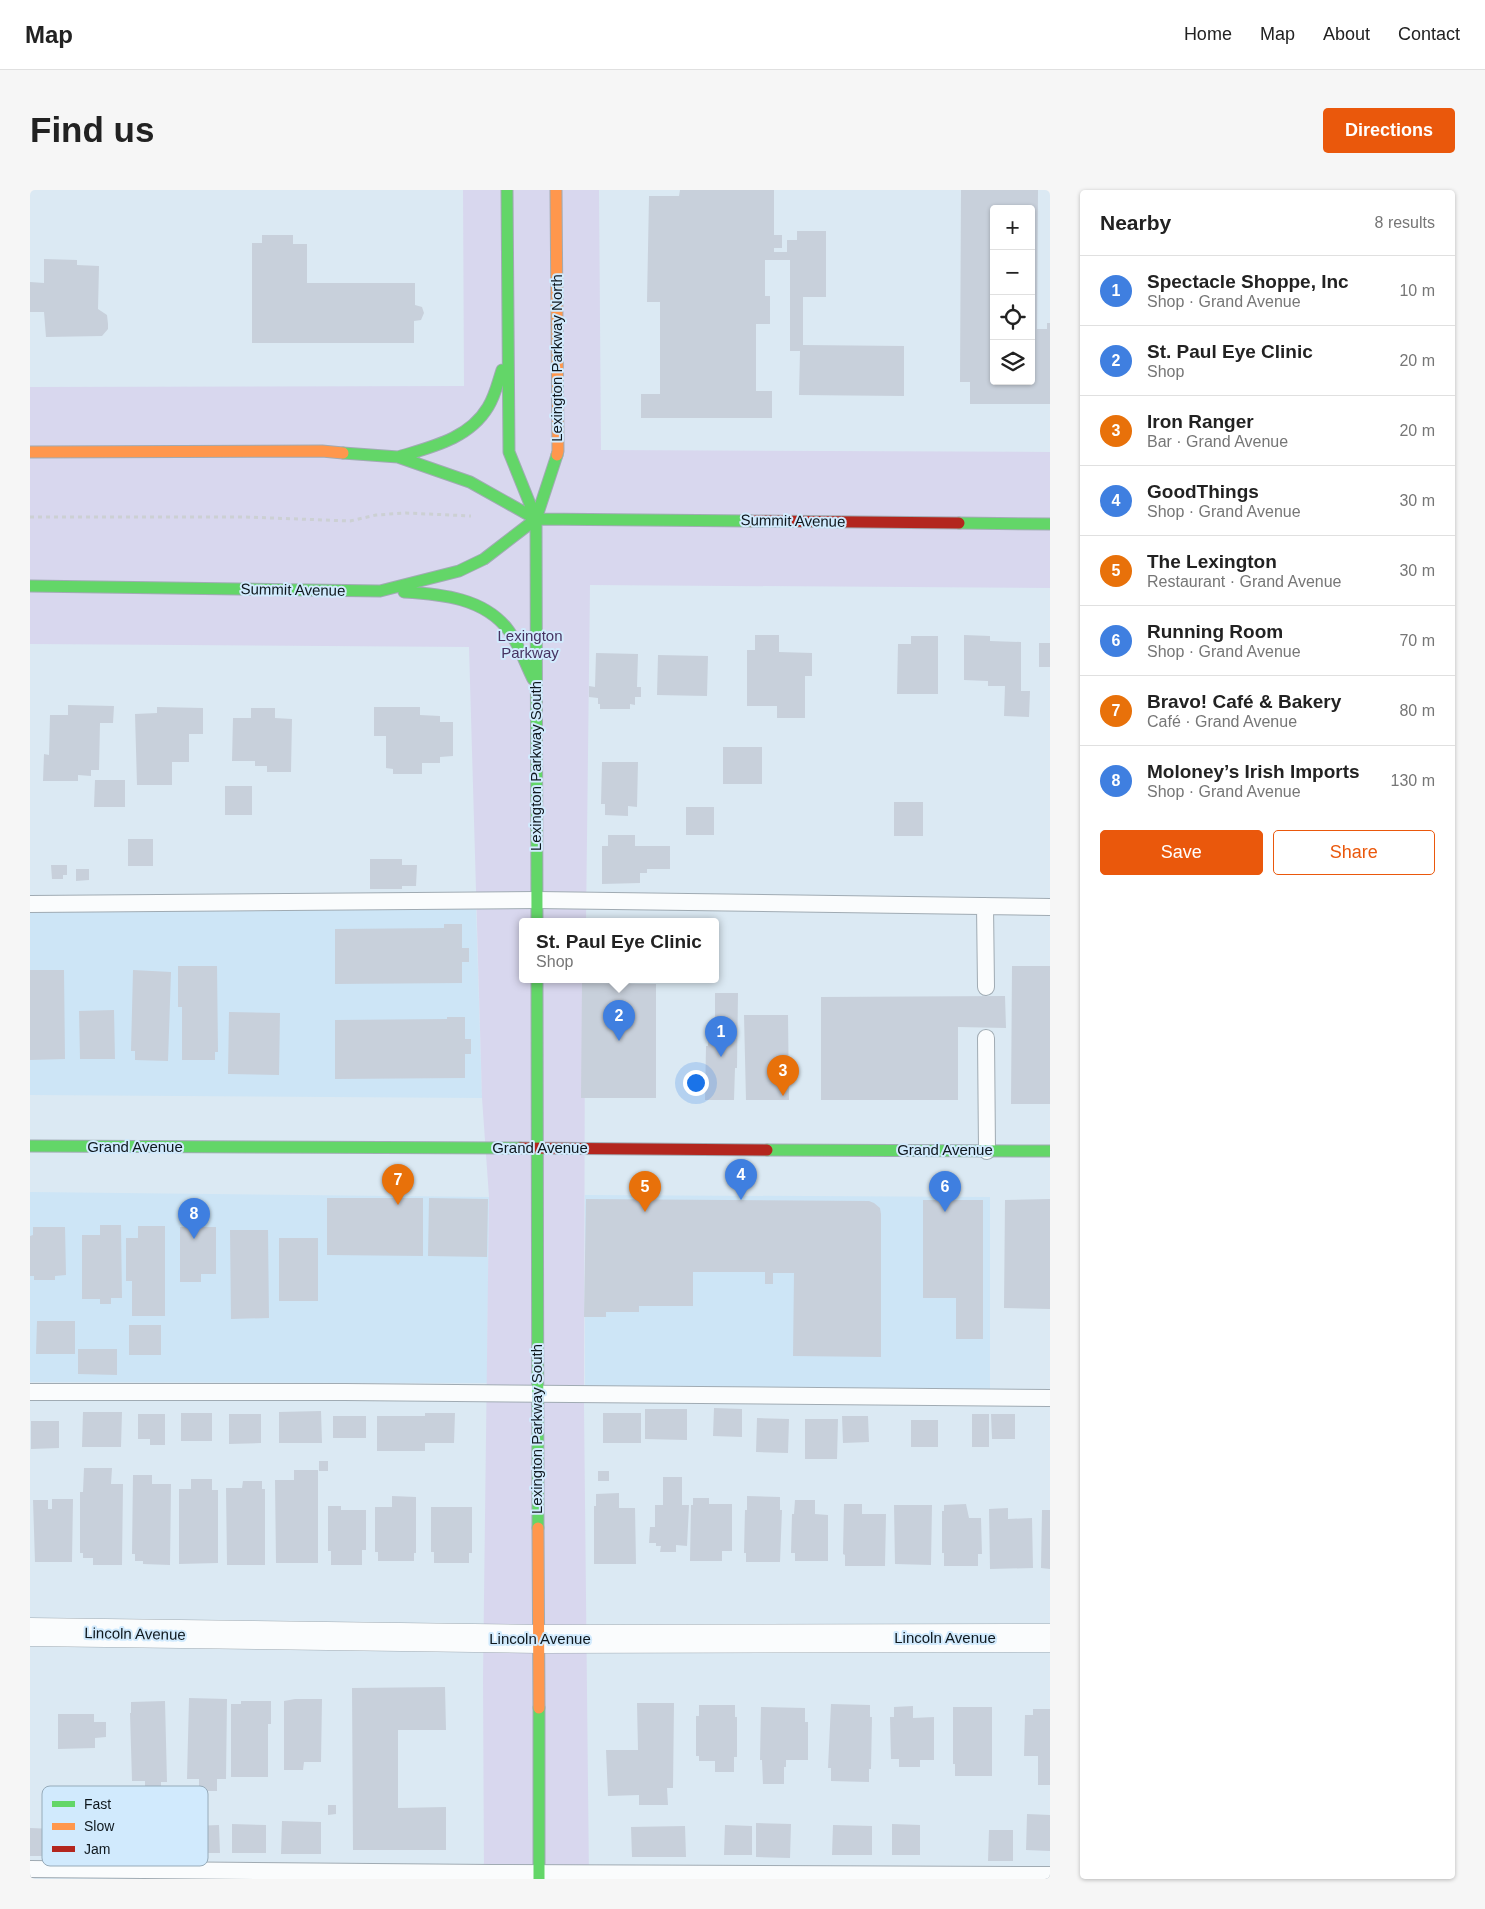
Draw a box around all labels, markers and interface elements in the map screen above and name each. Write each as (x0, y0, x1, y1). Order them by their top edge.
text: Map (25, 21, 73, 48)
text: Home (1184, 24, 1232, 44)
text: Map (1260, 24, 1295, 44)
text: About (1323, 24, 1370, 44)
text: Contact (1398, 24, 1460, 44)
button: Directions (1323, 108, 1455, 153)
text: Find us (30, 110, 154, 149)
map controls (990, 205, 1035, 385)
button: + (990, 205, 1035, 250)
text: Nearby (1100, 211, 1171, 234)
text: 8 results (1375, 214, 1435, 231)
button: − (990, 250, 1035, 295)
text: Spectacle Shoppe, Inc (1147, 271, 1349, 292)
street label: Lexington Parkway North (548, 274, 565, 442)
text: 1 (1112, 282, 1120, 299)
text: 10 m (1399, 282, 1435, 299)
text: Shop · Grand Avenue (1147, 293, 1301, 310)
button: locate (990, 295, 1035, 340)
button: layers (990, 340, 1035, 385)
text: St. Paul Eye Clinic (1147, 341, 1313, 362)
text: 2 (1112, 352, 1120, 369)
text: 20 m (1399, 352, 1435, 369)
text: Shop (1147, 363, 1184, 380)
text: Iron Ranger (1147, 411, 1254, 432)
text: 3 (1112, 422, 1120, 439)
text: 20 m (1399, 422, 1435, 439)
text: Bar · Grand Avenue (1147, 433, 1288, 450)
text: GoodThings (1147, 481, 1259, 502)
text: 4 (1112, 492, 1120, 509)
text: 30 m (1399, 492, 1435, 509)
text: Shop · Grand Avenue (1147, 503, 1301, 520)
street label: Summit Avenue (740, 511, 846, 530)
text: The Lexington (1147, 551, 1277, 572)
text: 5 (1112, 562, 1120, 579)
text: 30 m (1399, 562, 1435, 579)
text: Restaurant · Grand Avenue (1147, 573, 1342, 590)
street label: Summit Avenue (240, 580, 346, 599)
text: Running Room (1147, 621, 1283, 642)
park label: Lexington Parkway (497, 627, 563, 661)
text: 6 (1112, 632, 1120, 649)
text: 70 m (1399, 632, 1435, 649)
text: Shop · Grand Avenue (1147, 643, 1301, 660)
street label: Lexington Parkway South (527, 681, 544, 851)
text: Bravo! Café & Bakery (1147, 691, 1341, 712)
text: 7 (1112, 702, 1120, 719)
text: 80 m (1399, 702, 1435, 719)
text: Café · Grand Avenue (1147, 713, 1297, 730)
text: Moloney’s Irish Imports (1147, 761, 1360, 782)
text: 8 (1112, 772, 1120, 789)
text: 130 m (1391, 772, 1435, 789)
text: Shop · Grand Avenue (1147, 783, 1301, 800)
button: Save (1100, 830, 1263, 875)
button: Share (1273, 830, 1435, 875)
popup (519, 918, 719, 983)
text: St. Paul Eye Clinic (536, 931, 702, 952)
text: Shop (536, 953, 573, 970)
pin: 2 (603, 1000, 635, 1041)
pin: 1 (705, 1016, 737, 1057)
pin: 3 (767, 1055, 799, 1096)
your location (683, 1070, 709, 1096)
street label: Grand Avenue (87, 1138, 183, 1155)
street label: Grand Avenue (492, 1139, 588, 1156)
street label: Grand Avenue (897, 1141, 993, 1158)
pin: 4 (725, 1159, 757, 1200)
pin: 7 (382, 1164, 414, 1205)
pin: 5 (629, 1171, 661, 1212)
pin: 6 (929, 1171, 961, 1212)
pin: 8 (178, 1198, 210, 1239)
street label: Lexington Parkway South (528, 1344, 545, 1514)
street label: Lincoln Avenue (84, 1624, 186, 1643)
street label: Lincoln Avenue (894, 1629, 996, 1646)
street label: Lincoln Avenue (489, 1630, 591, 1647)
legend (42, 1786, 208, 1866)
text: Fast (84, 1796, 111, 1812)
text: Slow (84, 1818, 115, 1834)
text: Jam (84, 1841, 110, 1857)

